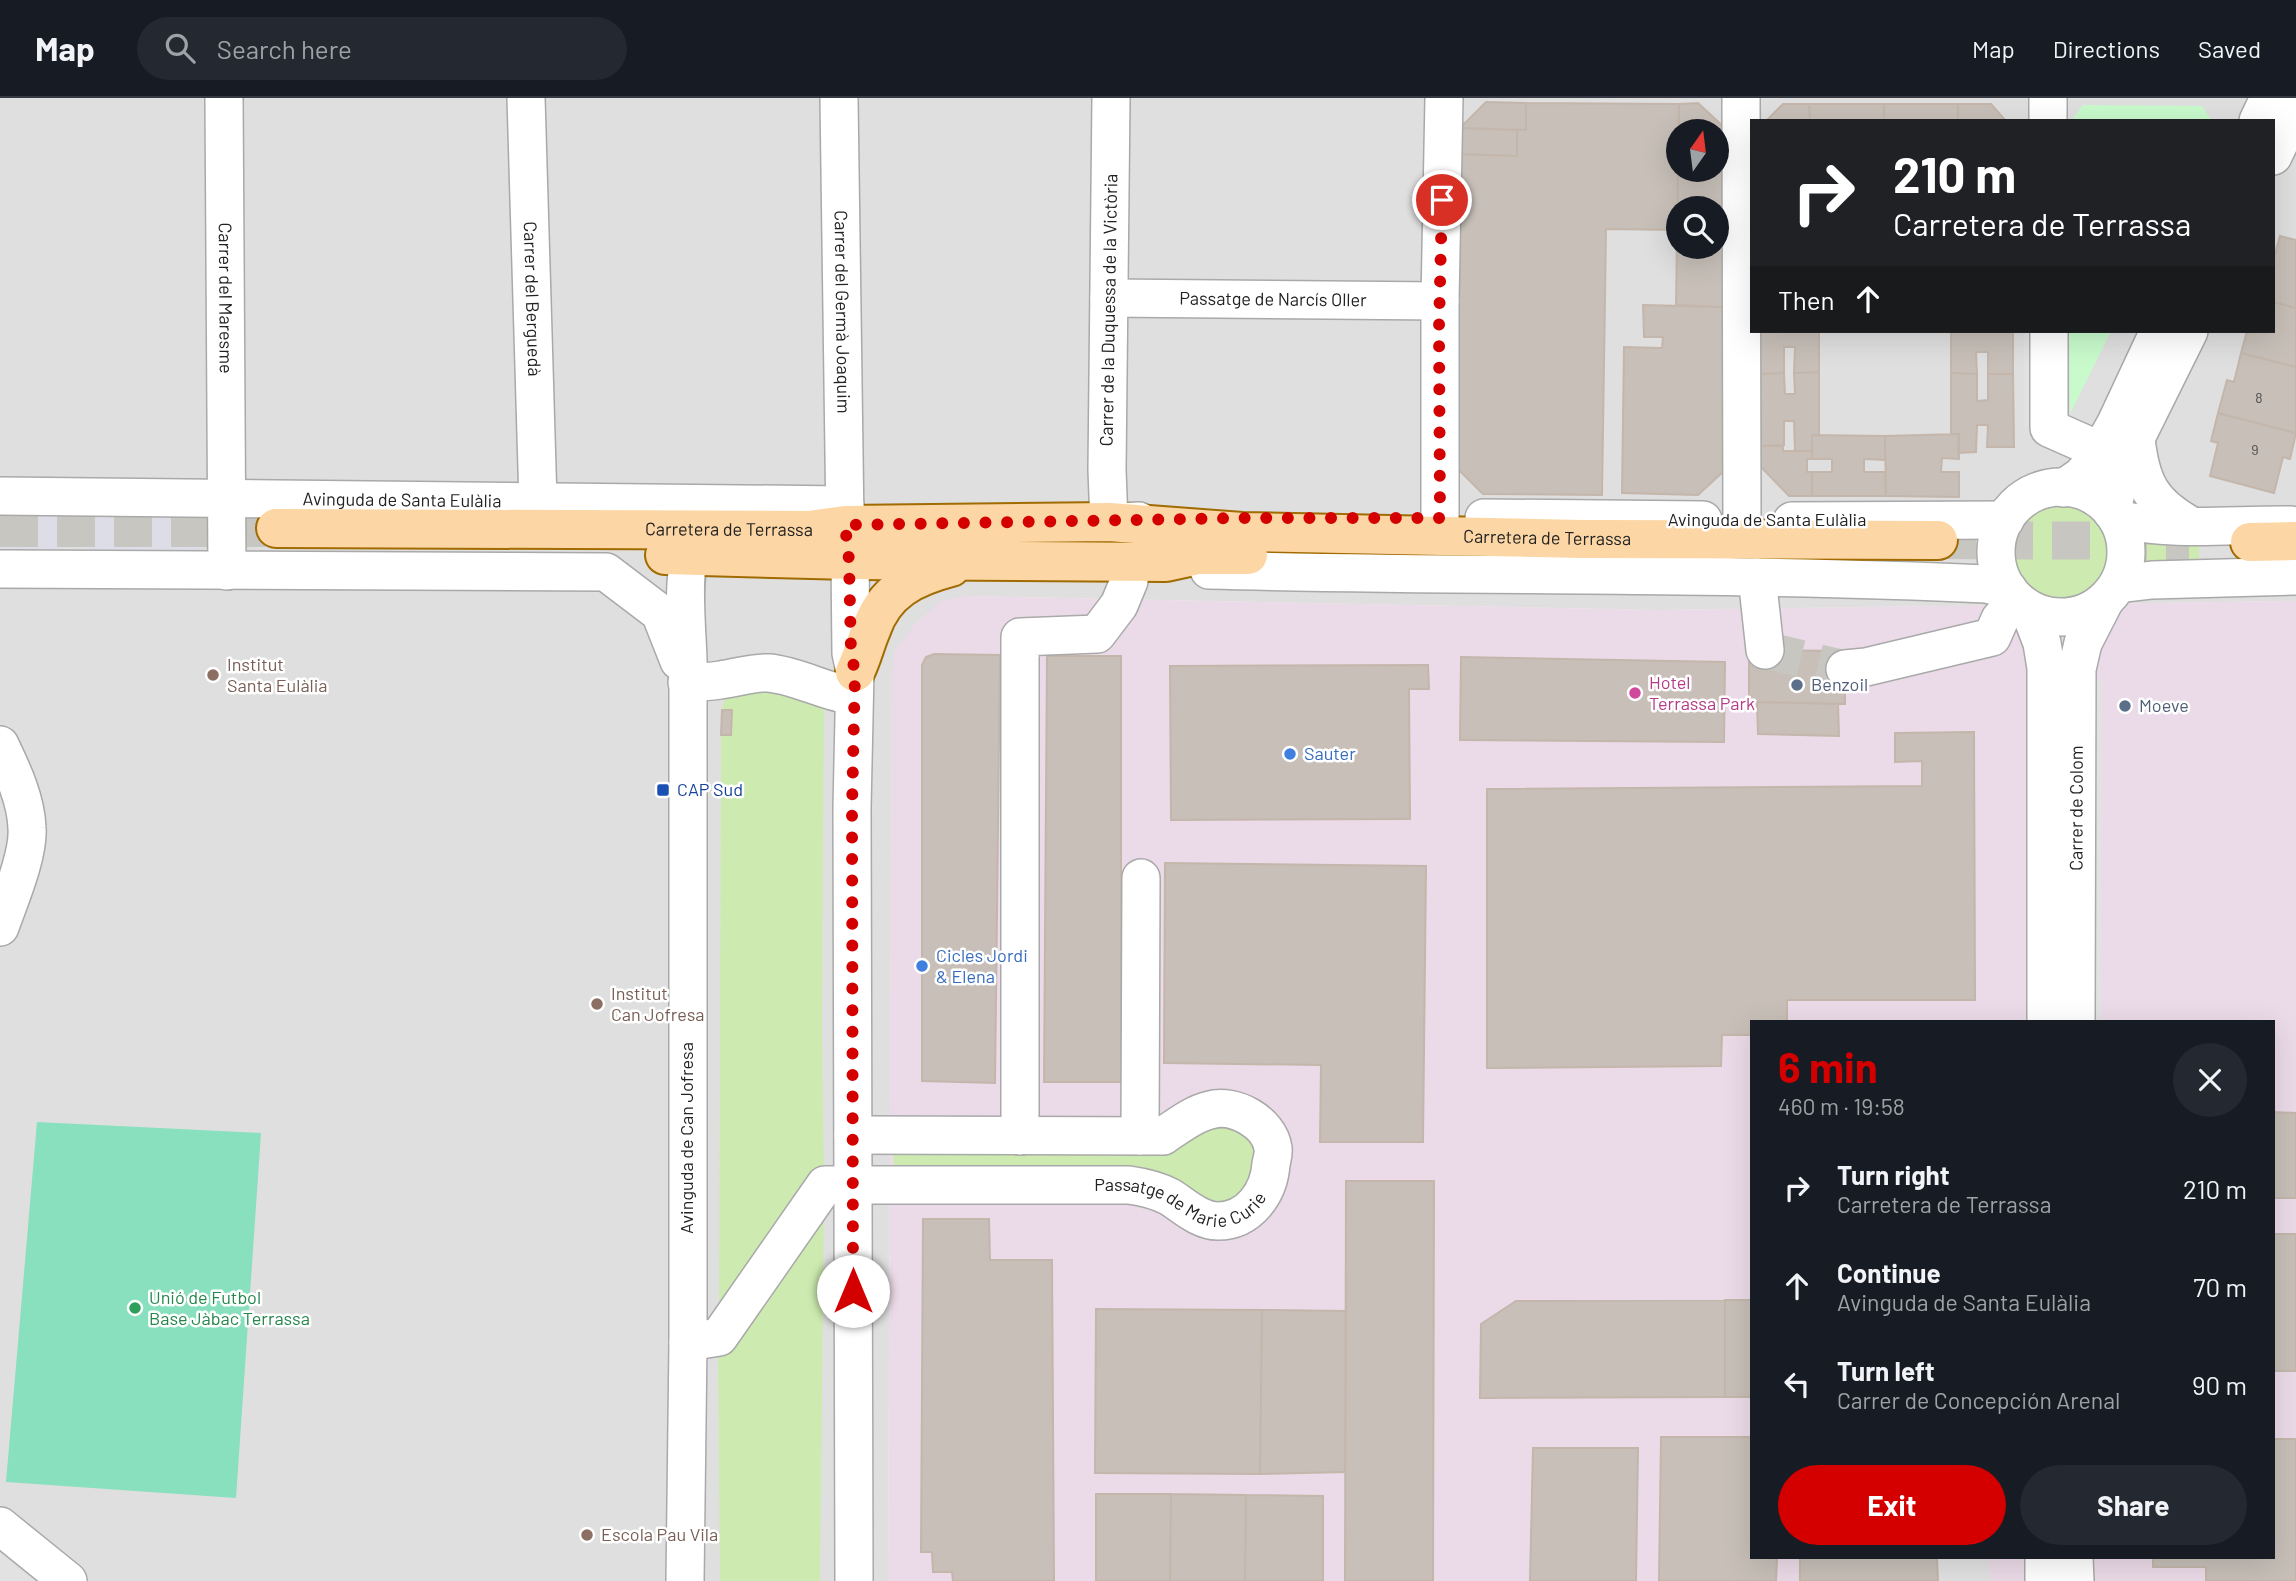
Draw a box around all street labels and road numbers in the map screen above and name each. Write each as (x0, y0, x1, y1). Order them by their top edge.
street label: Carrer de la Duquessa de la Victòria (1095, 173, 1121, 447)
street label: Carrer del Germà Joaquim (831, 210, 855, 414)
street label: Carrer del Berguedà (520, 221, 546, 377)
street label: Carrer del Maresme (215, 222, 238, 374)
street label: Passatge de Narcís Oller (1179, 287, 1367, 310)
street label: Avinguda de Santa Eulàlia (302, 487, 502, 511)
street label: Avinguda de Santa Eulàlia (1668, 508, 1866, 530)
street label: Carretera de Terrassa (645, 517, 813, 540)
street label: Carretera de Terrassa (1463, 525, 1631, 549)
street label: Carrer de Colom (2064, 745, 2087, 871)
street label: Avinguda de Can Jofresa (675, 1042, 697, 1234)
street label: Passatge de Marie Curie (1083, 1174, 1269, 1196)

